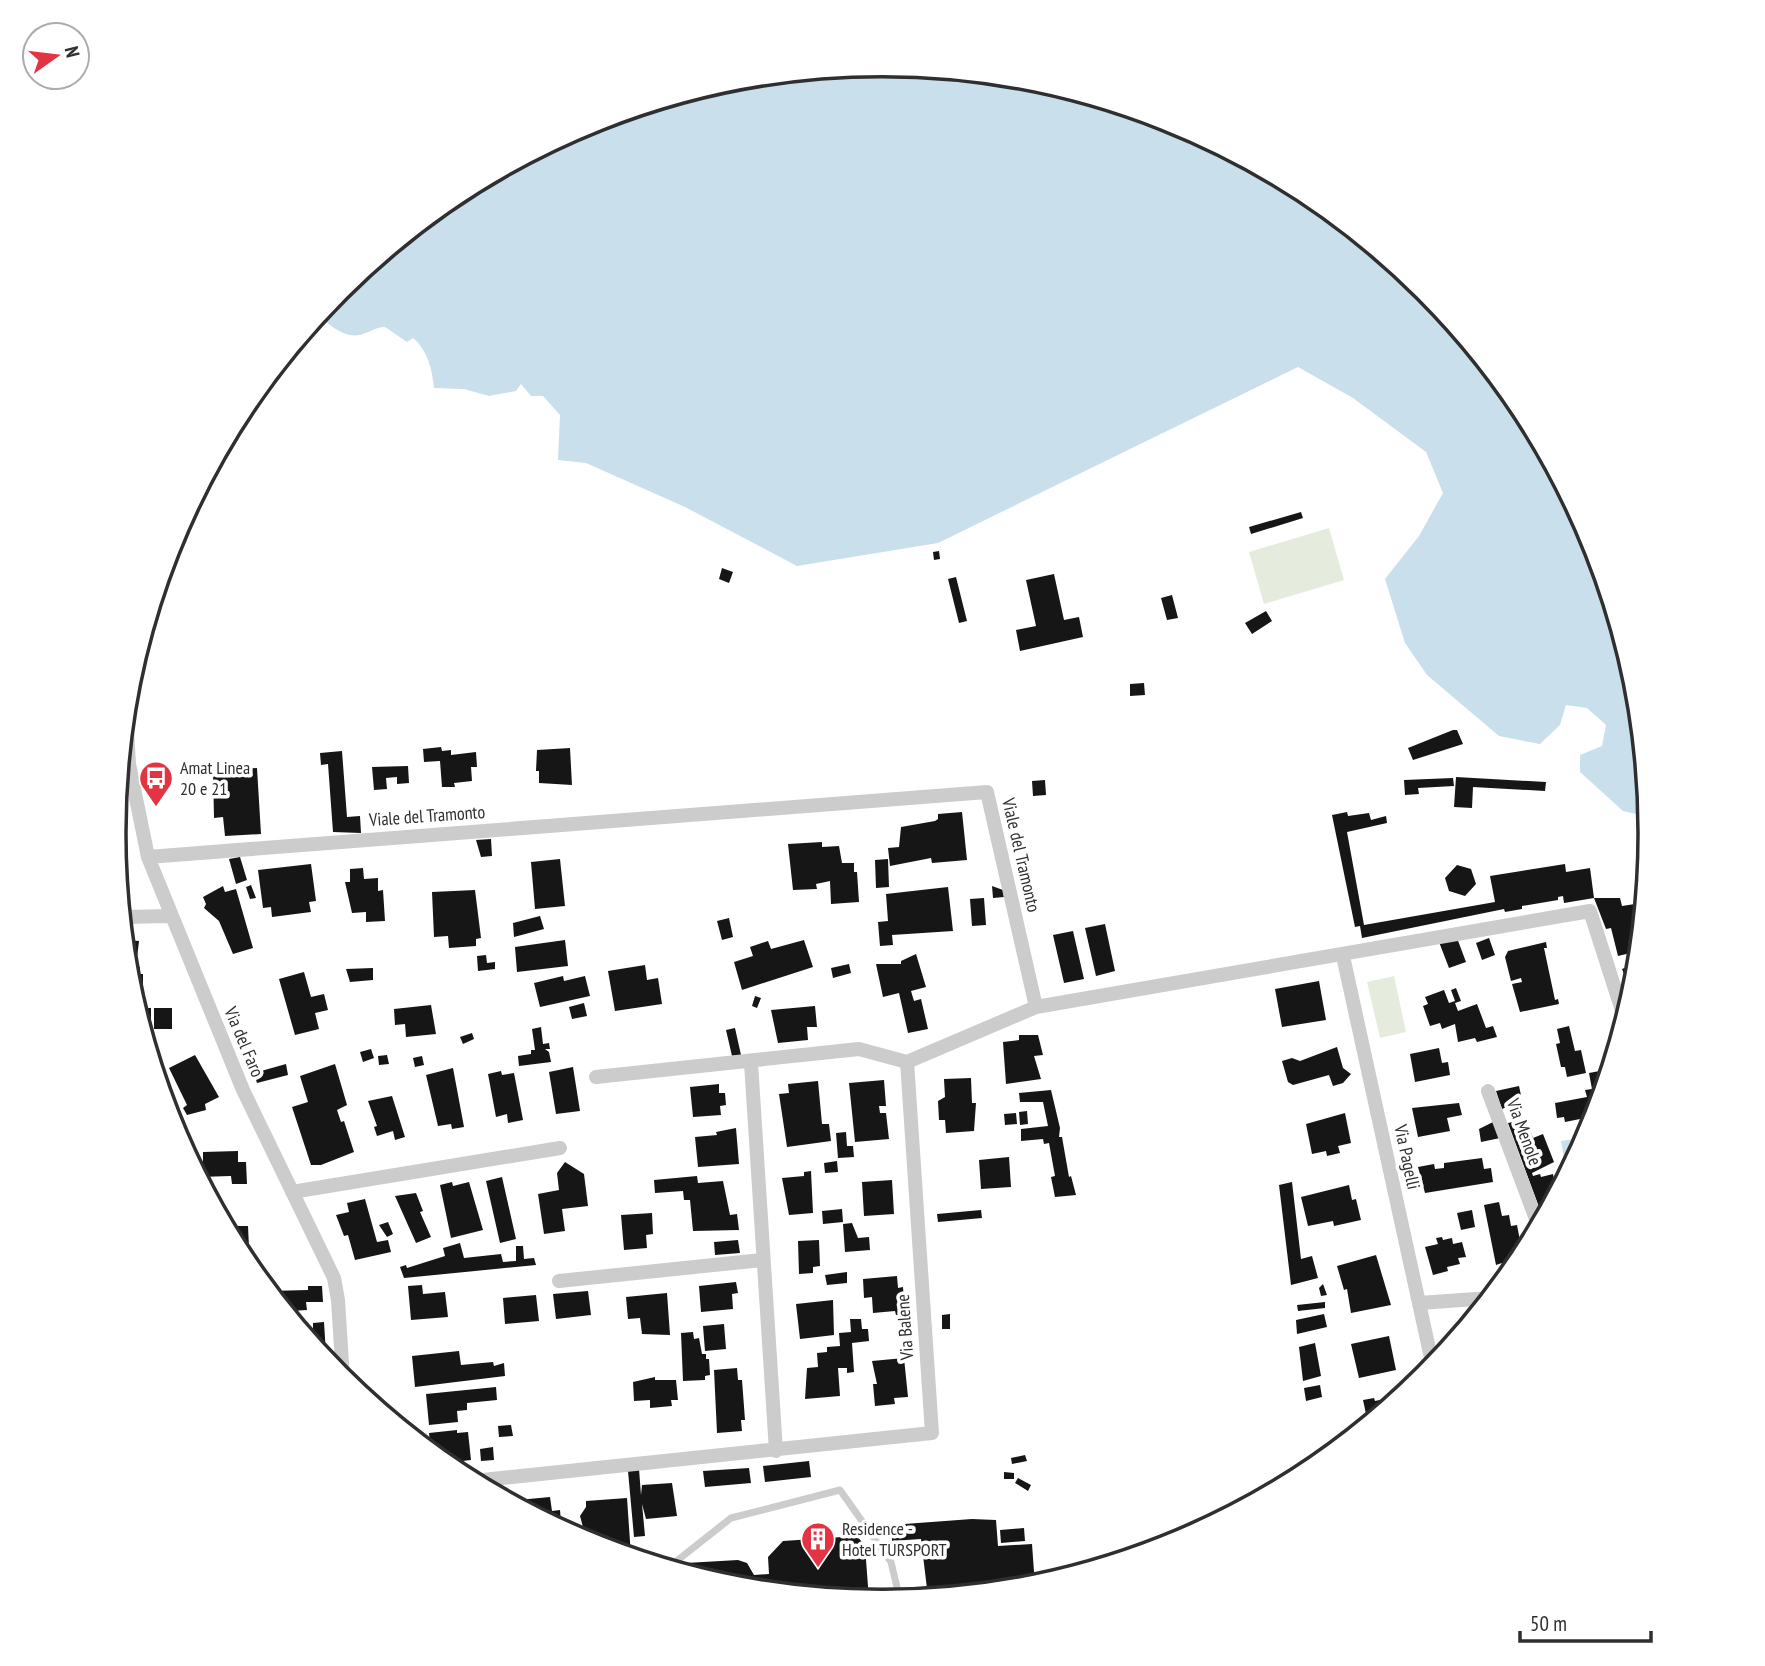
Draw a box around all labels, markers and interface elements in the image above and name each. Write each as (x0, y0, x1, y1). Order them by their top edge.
north arrow (21, 21, 91, 91)
text: N (60, 44, 85, 60)
place label: Amat Linea 20 e 21 (180, 756, 250, 800)
bus stop icon: Amat Linea 20 e 21 (137, 759, 175, 808)
street label: Viale del Tramonto (997, 795, 1046, 914)
street label: Viale del Tramonto (367, 800, 486, 831)
street label: Via del Faro (219, 1002, 270, 1080)
street label: Via Menole (1501, 1094, 1547, 1168)
street label: Via Pagelli (1389, 1121, 1426, 1191)
street label: Via Balene (891, 1293, 918, 1362)
place label: Residence - Hotel TURSPORT (842, 1517, 947, 1561)
building icon: Residence - Hotel TURSPORT (799, 1520, 837, 1569)
scale bar (1520, 1600, 1651, 1644)
text: 50 m (1530, 1610, 1567, 1637)

